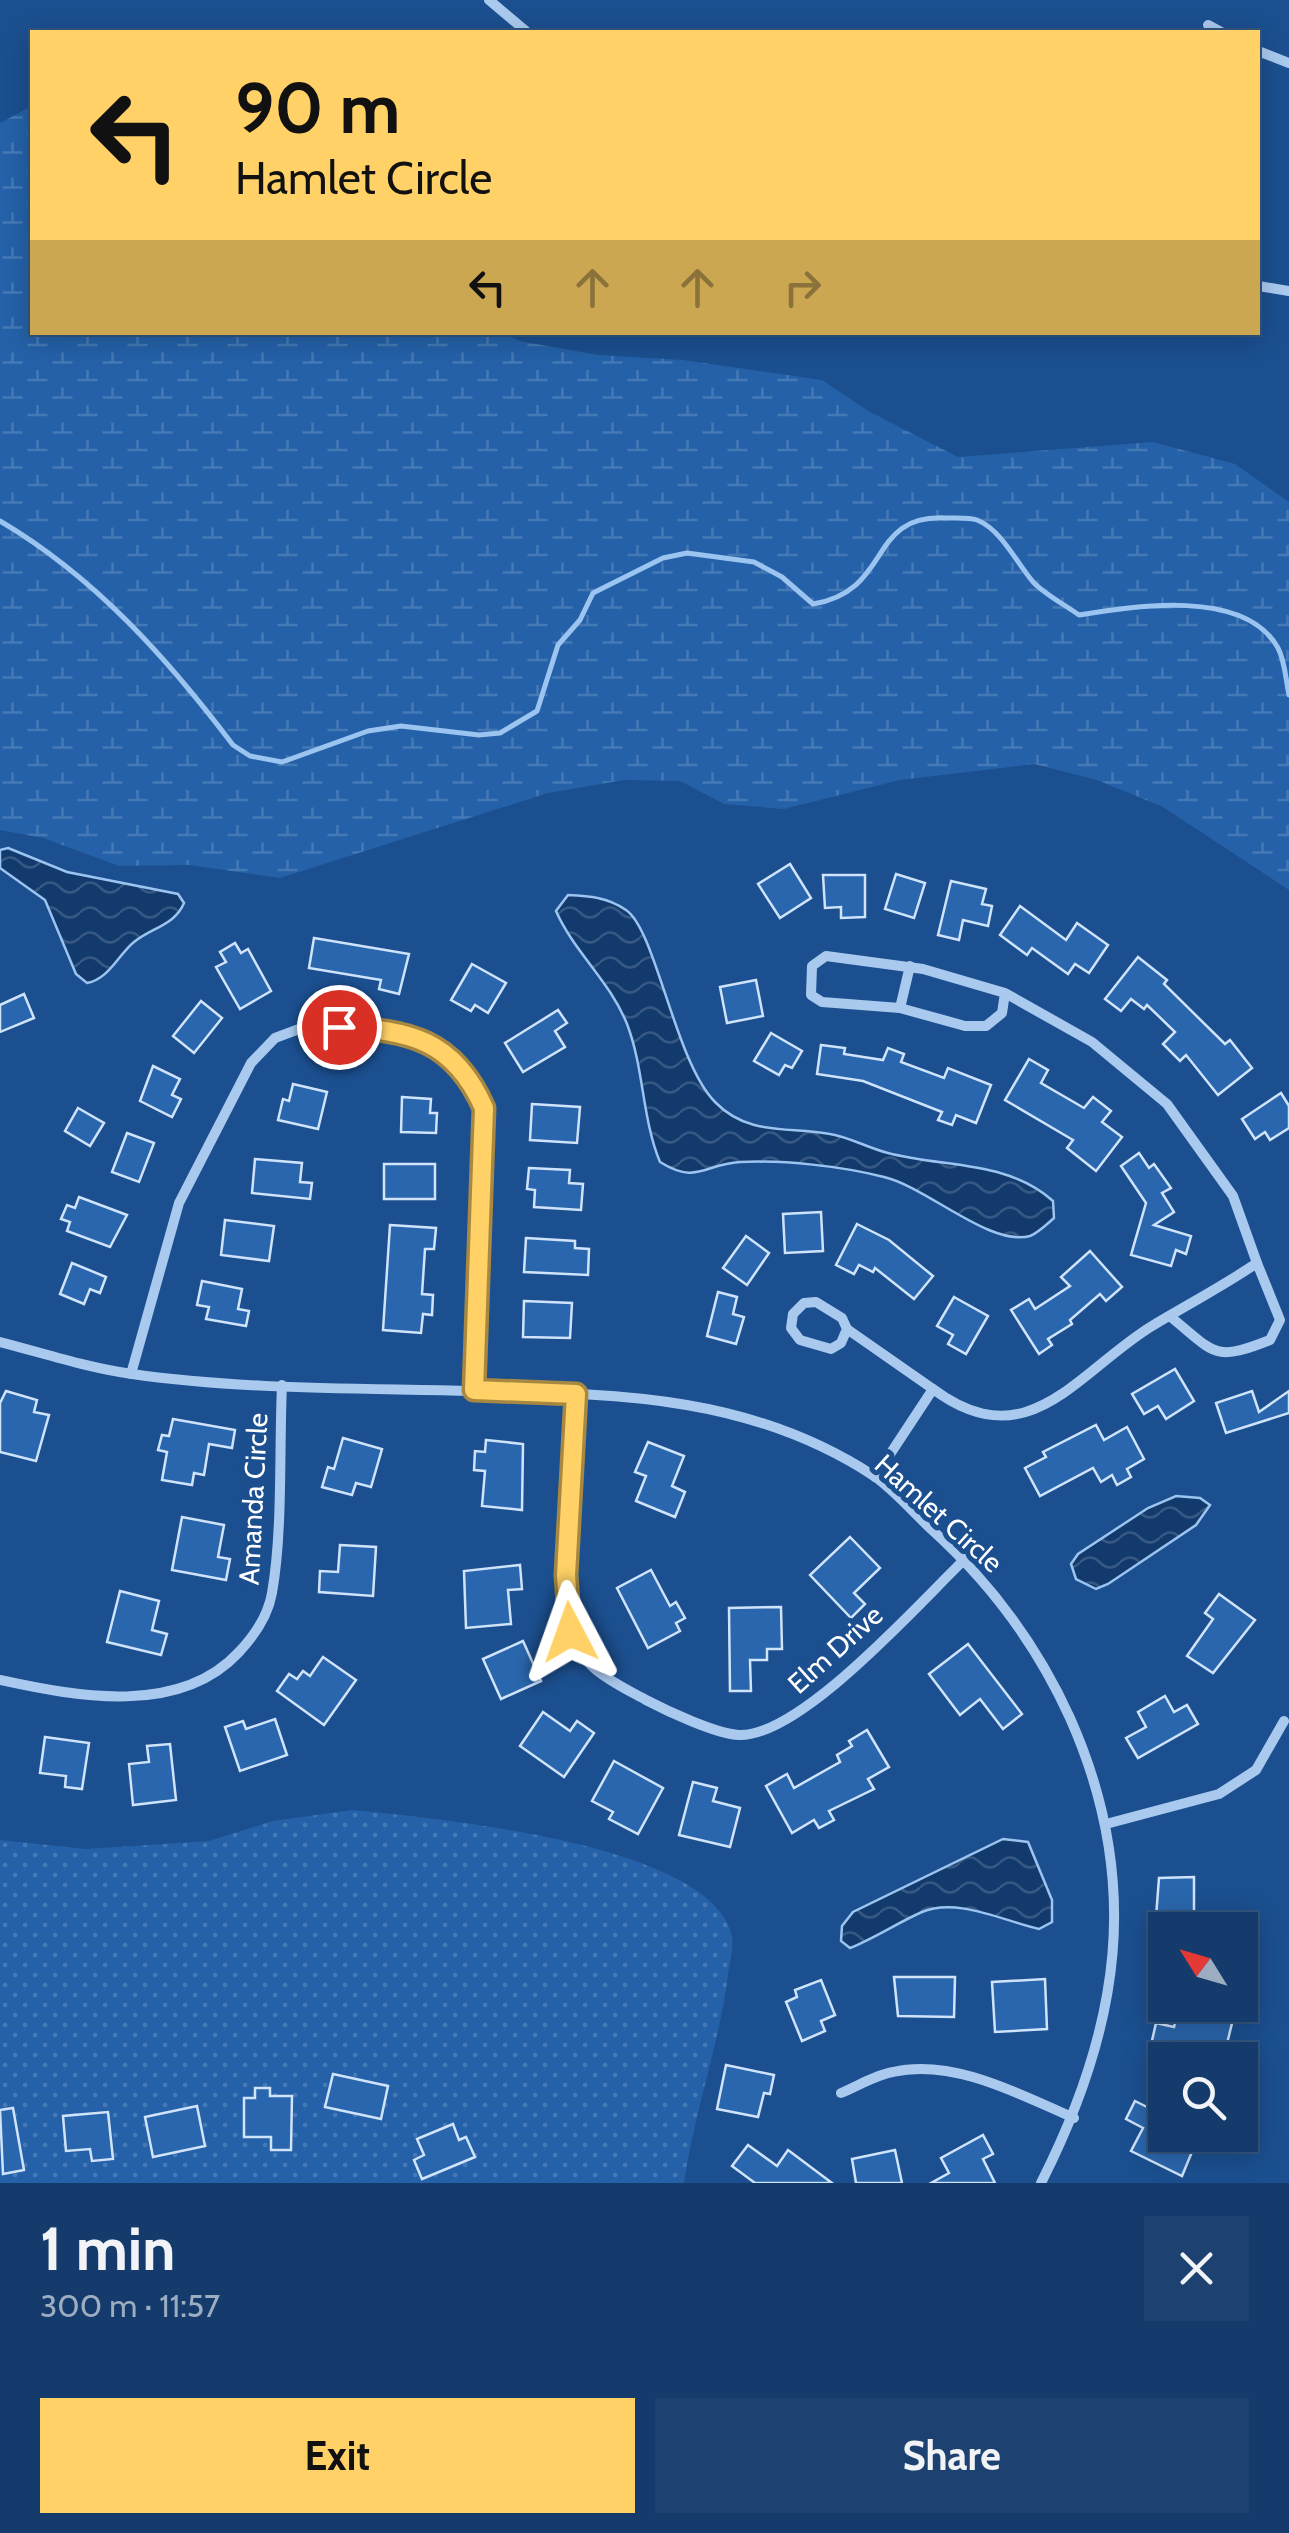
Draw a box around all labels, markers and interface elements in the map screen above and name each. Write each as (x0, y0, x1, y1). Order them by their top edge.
text: 90 m (235, 65, 400, 151)
icon: left (70, 70, 200, 200)
text: Hamlet Circle (235, 151, 492, 205)
icon: left (460, 260, 515, 315)
icon: ahead (565, 260, 620, 315)
icon: ahead (670, 260, 725, 315)
icon: right (775, 260, 830, 315)
pin (297, 985, 382, 1070)
icon: arrive (312, 1000, 367, 1055)
street label: Amanda Circle (232, 1412, 274, 1586)
street label: Hamlet Circle (868, 1447, 1010, 1579)
position arrow (518, 1580, 622, 1684)
street label: Elm Drive (781, 1598, 889, 1700)
north arrow (1148, 1912, 1258, 2022)
map controls (1148, 1912, 1258, 2152)
button: search (1148, 2042, 1258, 2152)
text: 1 min (40, 2212, 175, 2285)
button: close (1144, 2216, 1249, 2321)
text: 300 m · 11:57 (40, 2286, 220, 2325)
button: Exit (40, 2398, 635, 2513)
button: Share (655, 2398, 1249, 2513)

